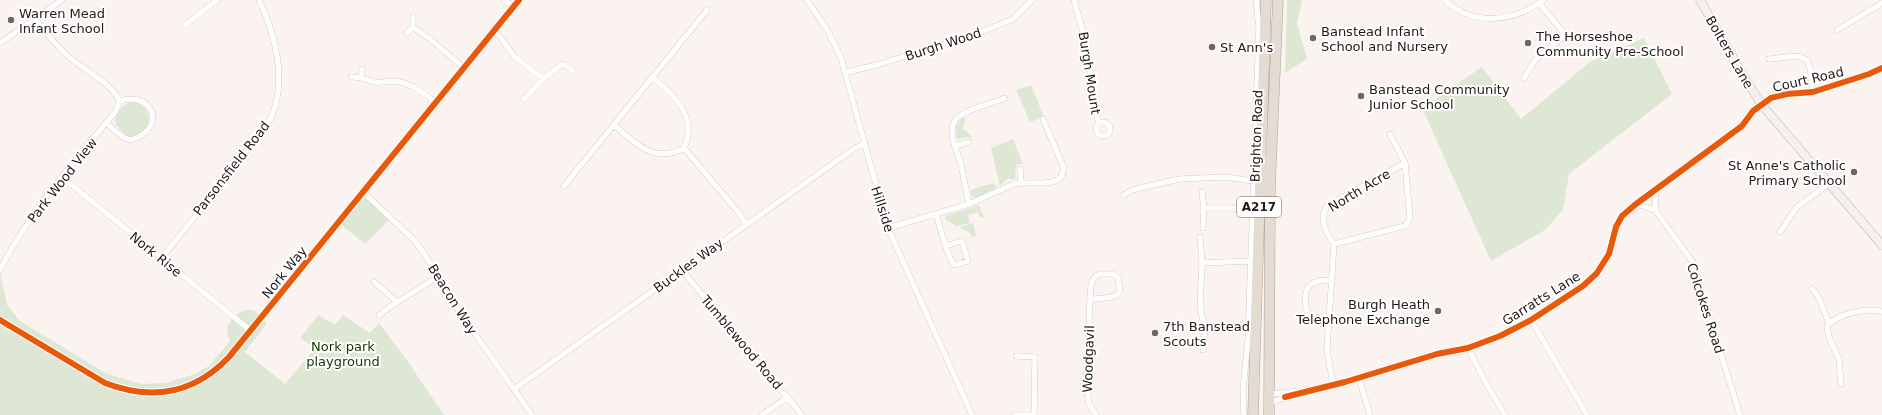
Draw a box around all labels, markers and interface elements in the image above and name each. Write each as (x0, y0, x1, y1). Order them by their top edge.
place label: Warren Mead Infant School (19, 6, 105, 36)
street label: Bolters Lane (1703, 13, 1756, 91)
marker: Warren Mead Infant School (6, 15, 16, 25)
place label: Banstead Infant School and Nursery (1321, 24, 1448, 54)
street label: Burgh Wood (903, 25, 983, 64)
place label: The Horseshoe Community Pre-School (1535, 29, 1684, 59)
street label: Burgh Mount (1076, 31, 1103, 116)
marker: Banstead Infant School and Nursery (1308, 33, 1318, 43)
marker: The Horseshoe Community Pre-School (1523, 38, 1533, 48)
place label: St Ann's (1220, 40, 1273, 55)
marker: St Ann's (1207, 42, 1217, 52)
street label: Court Road (1771, 64, 1845, 95)
place label: Banstead Community Junior School (1368, 82, 1510, 112)
street label: Brighton Road (1247, 90, 1266, 182)
marker: Banstead Community Junior School (1356, 91, 1366, 101)
street label: Parsonsfield Road (190, 118, 273, 218)
street label: Park Wood View (25, 135, 100, 226)
place label: St Anne's Catholic Primary School (1728, 158, 1846, 188)
street label: North Acre (1326, 166, 1393, 215)
marker: St Anne's Catholic Primary School (1849, 167, 1859, 177)
street label: Hillside (868, 184, 897, 234)
road number: A217 (1237, 197, 1281, 217)
street label: Nork Rise (127, 229, 185, 280)
street label: Buckles Way (651, 235, 726, 296)
street label: Nork Way (259, 243, 310, 301)
street label: Beacon Way (425, 261, 480, 337)
street label: Colcokes Road (1684, 261, 1727, 355)
street label: Garratts Lane (1500, 268, 1583, 328)
street label: Tumblewood Road (697, 291, 785, 392)
place label: Burgh Heath Telephone Exchange (1295, 297, 1430, 327)
marker: Burgh Heath Telephone Exchange (1433, 306, 1443, 316)
place label: 7th Banstead Scouts (1163, 319, 1250, 349)
street label: Woodgavil (1080, 325, 1097, 393)
marker: 7th Banstead Scouts (1150, 328, 1160, 338)
park label: Nork park playground (306, 339, 380, 369)

